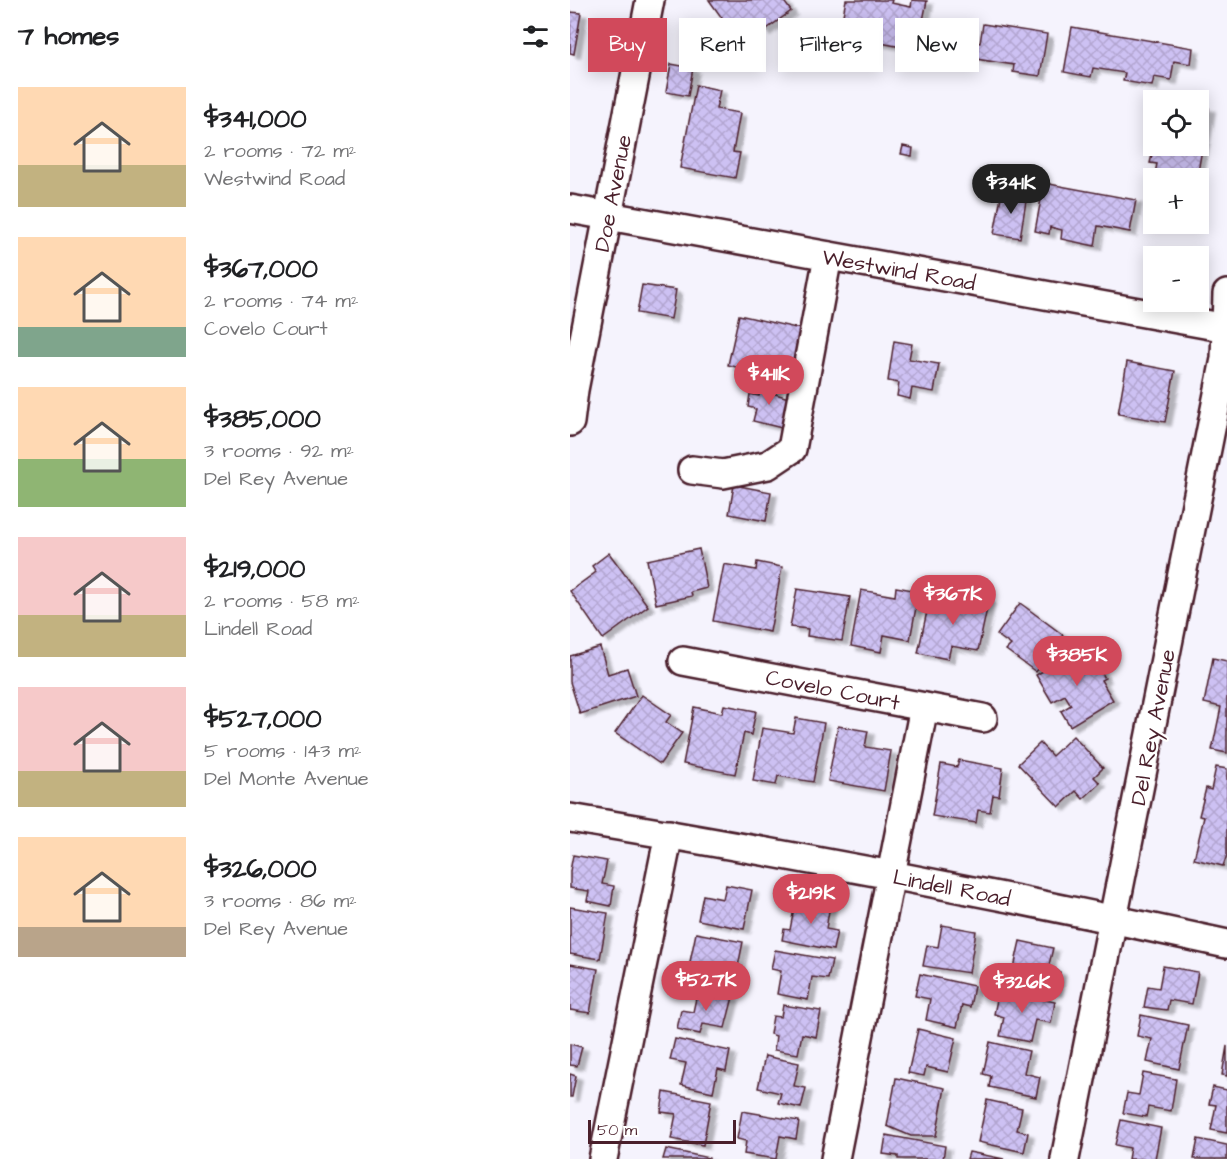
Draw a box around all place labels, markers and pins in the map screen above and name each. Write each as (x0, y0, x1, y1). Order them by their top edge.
pin: $341K (969, 164, 1053, 215)
pin: $411K (727, 355, 811, 406)
pin: $367K (911, 575, 995, 626)
pin: $385K (1035, 636, 1119, 687)
pin: $219K (769, 874, 853, 925)
pin: $527K (664, 961, 748, 1012)
pin: $326K (980, 963, 1064, 1014)

